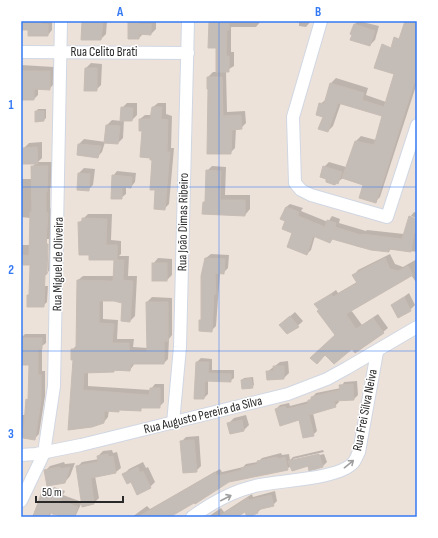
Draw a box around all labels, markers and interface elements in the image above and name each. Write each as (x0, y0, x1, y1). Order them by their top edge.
text: A (116, 4, 124, 20)
text: B (315, 4, 321, 20)
street label: Rua Celito Brati (70, 44, 138, 60)
text: 1 (8, 97, 14, 113)
street label: Rua João Dimas Ribeiro (174, 173, 192, 271)
street label: Rua Miguel de Oliveira (49, 217, 67, 311)
text: 2 (8, 262, 14, 278)
street label: Rua Frei Silva Neiva (349, 368, 381, 452)
street label: Rua Augusto Pereira da Silva (142, 393, 264, 437)
text: 3 (8, 426, 14, 442)
one-way arrow (344, 460, 355, 468)
scale bar (36, 478, 123, 504)
text: 50 m (42, 485, 62, 500)
one-way arrow (219, 493, 231, 501)

